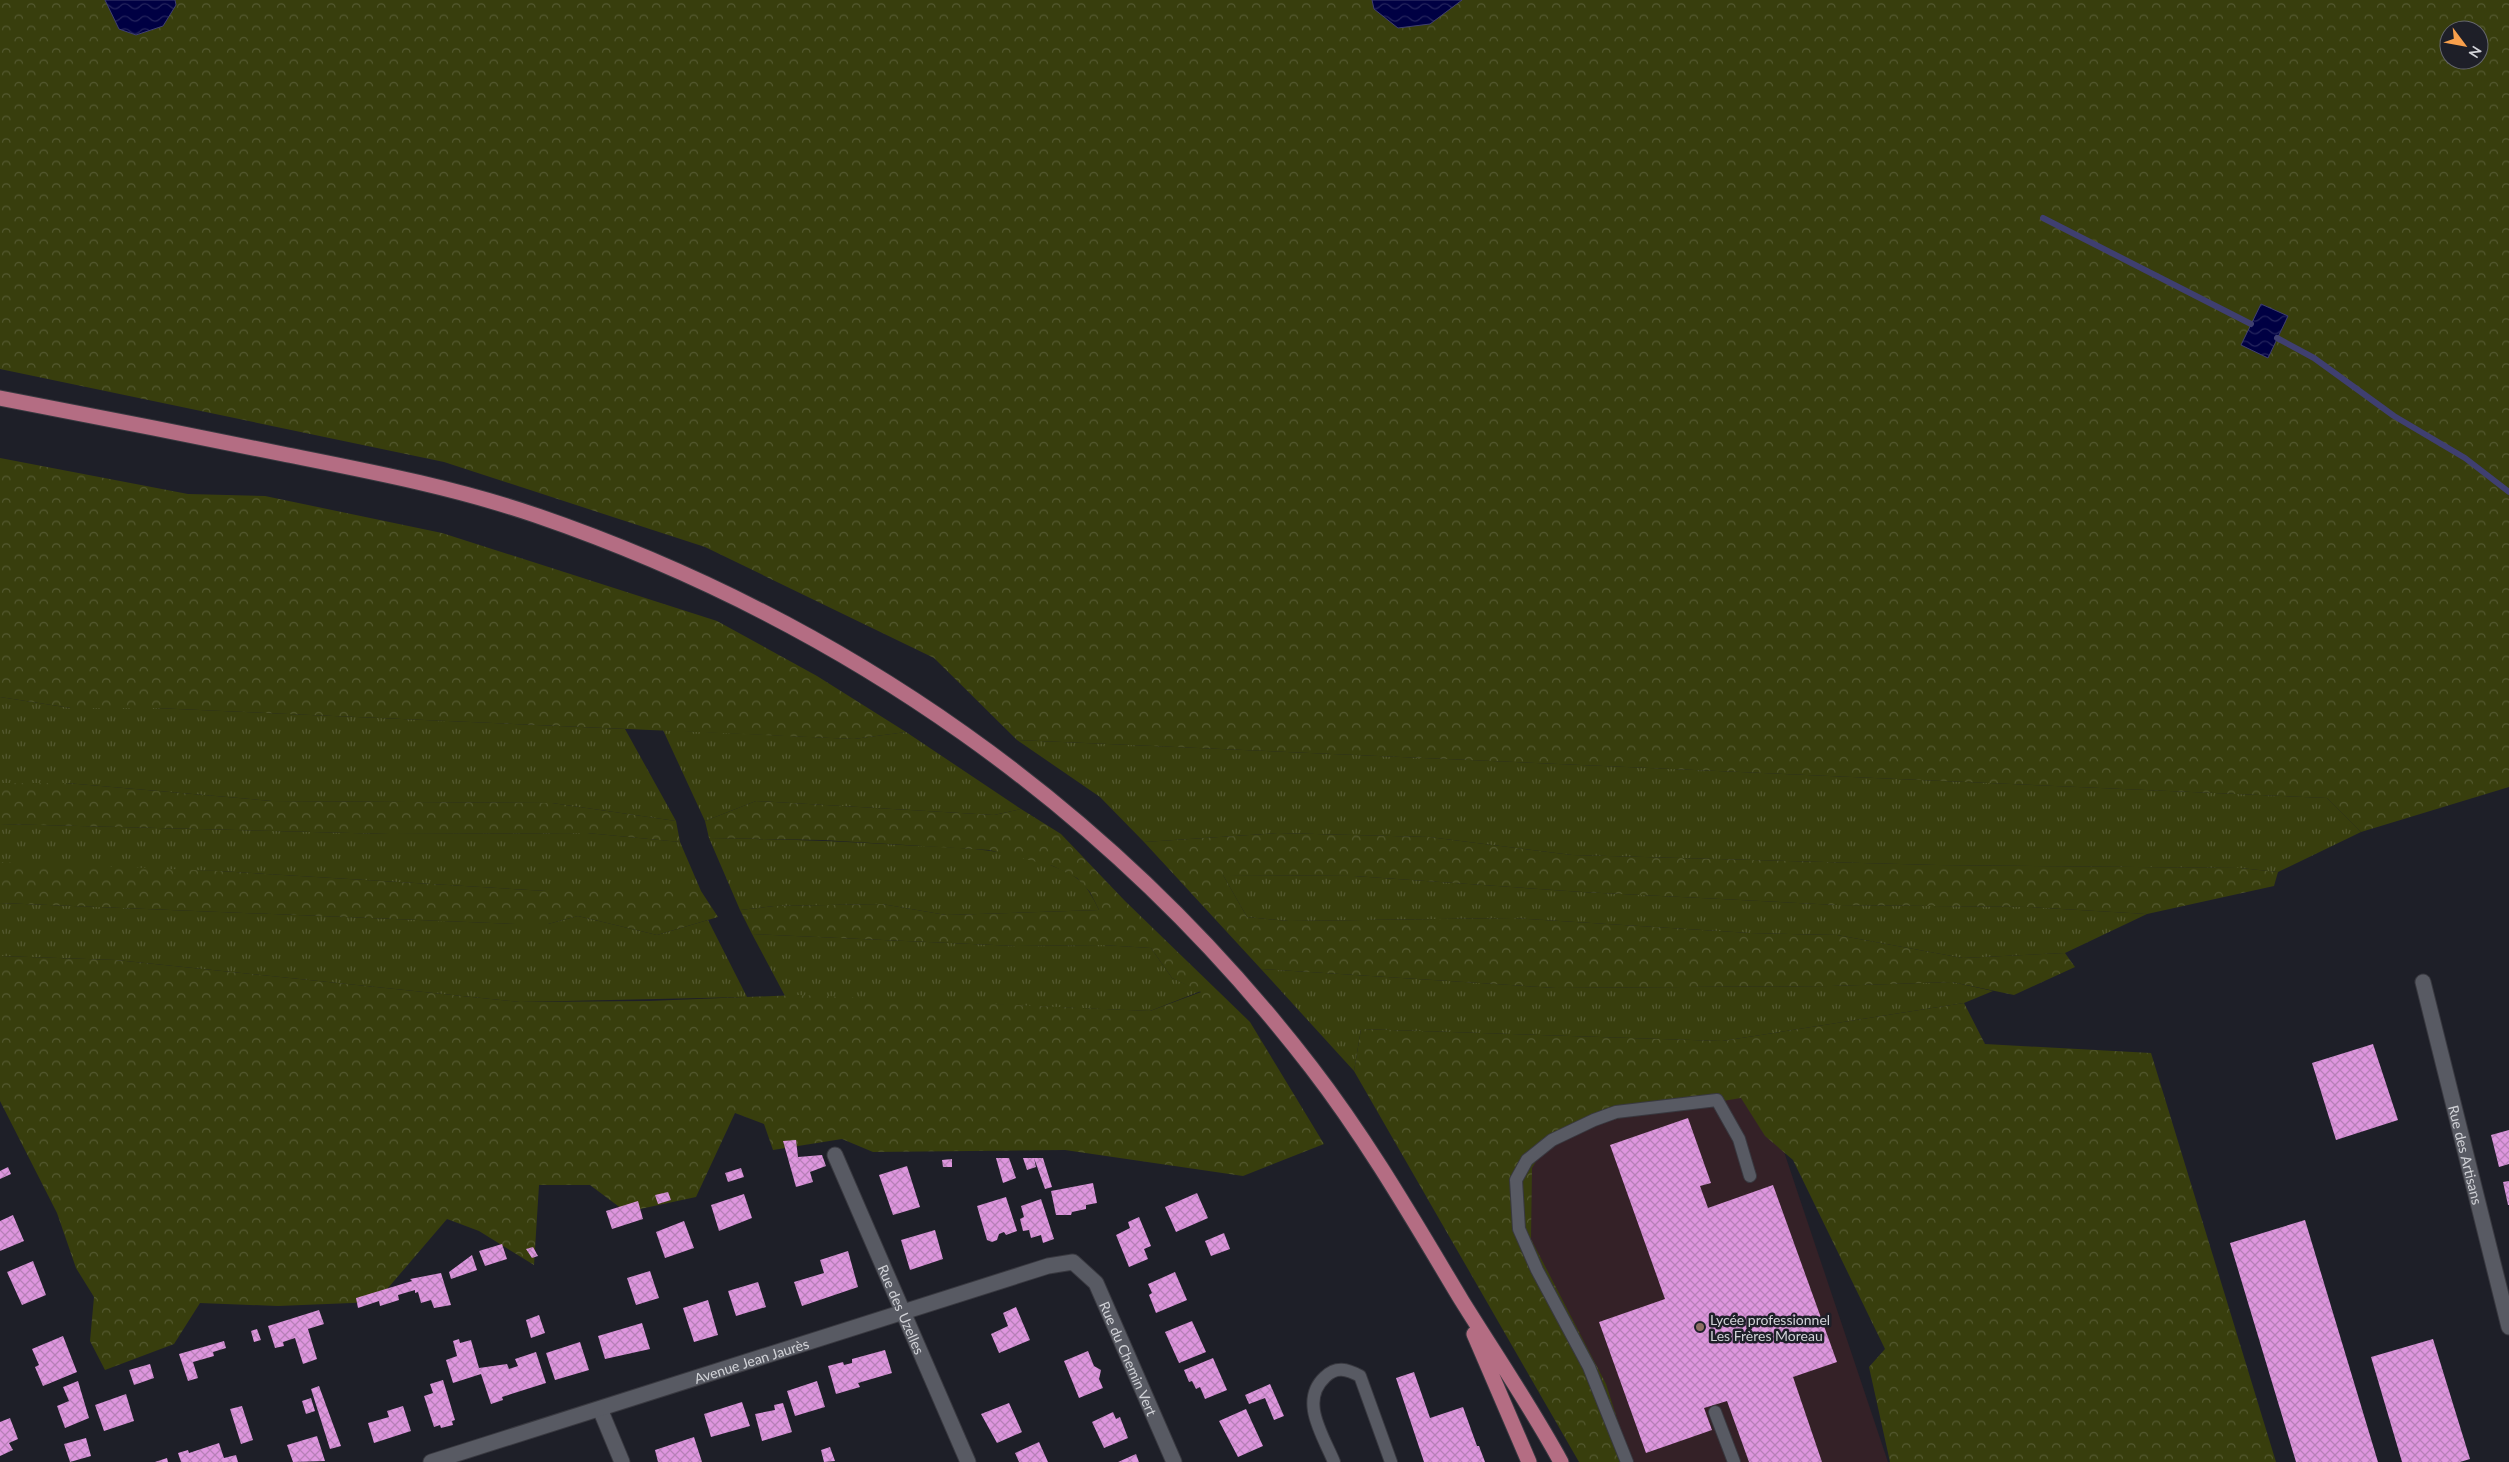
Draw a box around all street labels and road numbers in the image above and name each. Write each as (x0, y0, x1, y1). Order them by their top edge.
street label: Rue des Artisans (2445, 1103, 2487, 1206)
street label: Rue des Uzelles (875, 1262, 929, 1357)
street label: Rue du Chemin Vert (1096, 1299, 1161, 1418)
street label: Avenue Jean Jaurès (692, 1334, 811, 1386)

